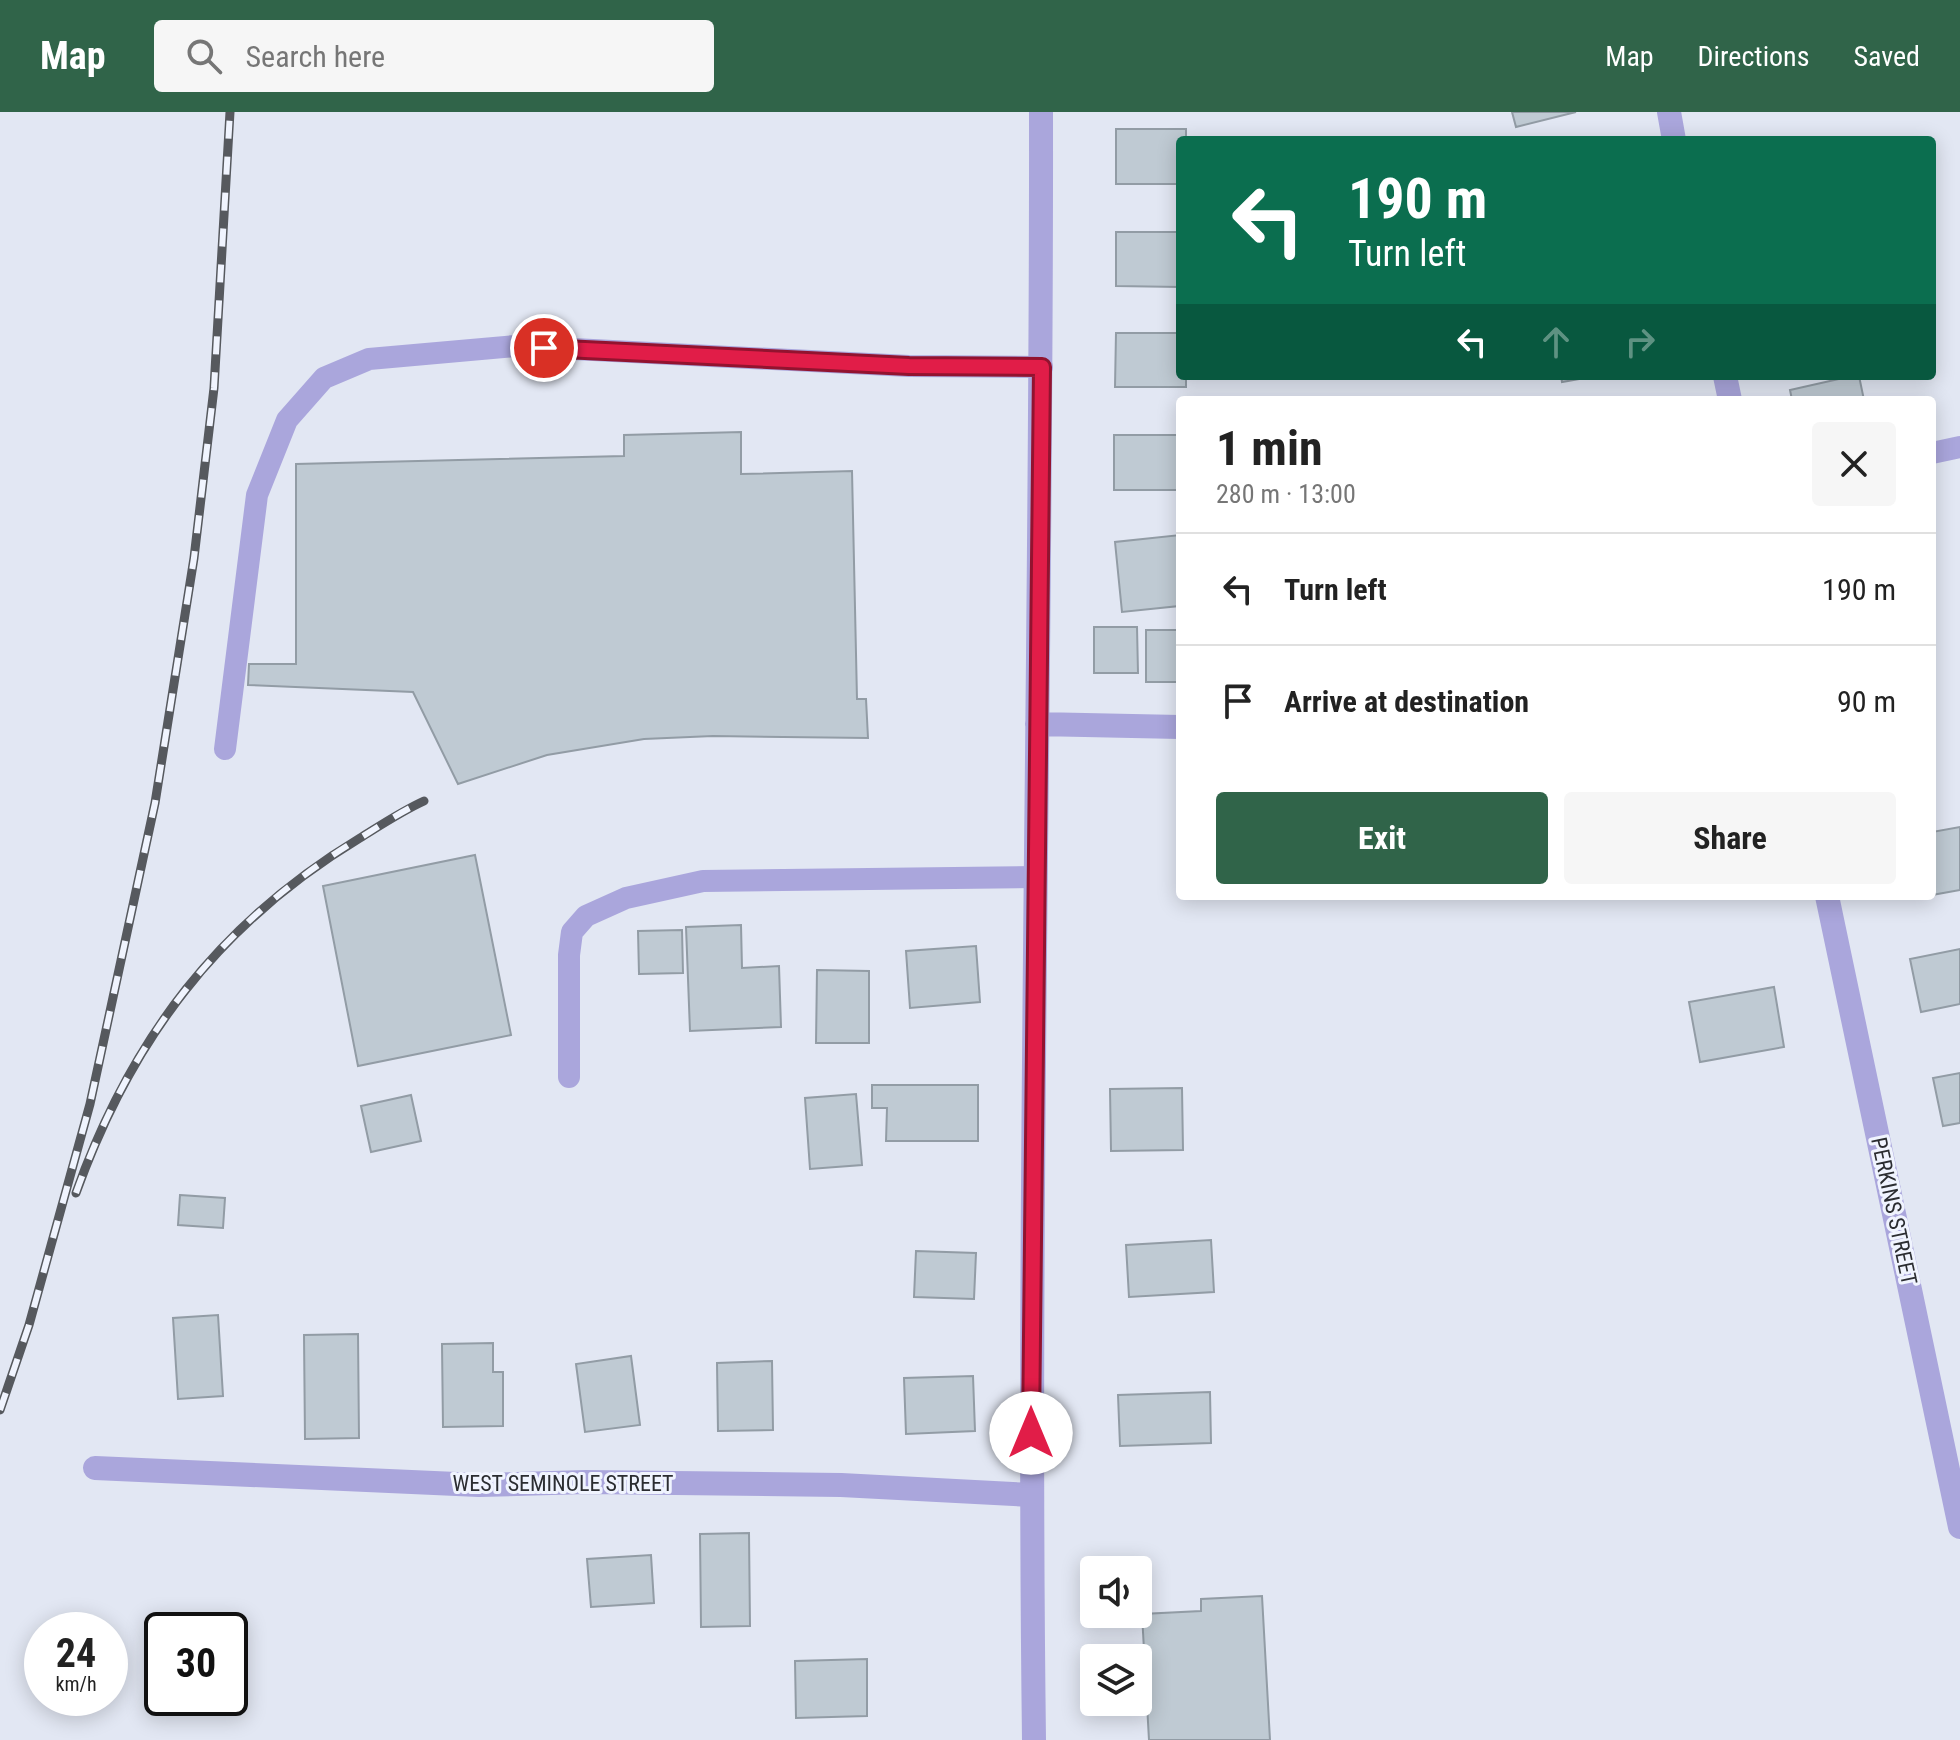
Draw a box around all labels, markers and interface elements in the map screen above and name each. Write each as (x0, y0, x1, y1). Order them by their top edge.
search box (154, 20, 714, 92)
text: Map (40, 34, 106, 78)
icon: search (182, 34, 226, 78)
text: Search here (246, 39, 385, 74)
text: Map (1605, 40, 1654, 73)
text: Directions (1698, 40, 1809, 73)
text: Saved (1853, 40, 1920, 73)
text: 190 m (1348, 166, 1487, 232)
icon: left (1216, 168, 1320, 272)
text: Turn left (1348, 233, 1466, 275)
pin (510, 314, 578, 382)
icon: left (1450, 320, 1494, 364)
icon: ahead (1534, 320, 1578, 364)
icon: right (1618, 320, 1662, 364)
icon: arrive (522, 326, 566, 370)
text: 1 min (1216, 420, 1323, 477)
button: close (1812, 422, 1896, 506)
text: 280 m · 13:00 (1216, 479, 1356, 509)
icon: left (1216, 567, 1260, 611)
text: Turn left (1284, 572, 1387, 607)
text: 190 m (1822, 572, 1896, 607)
icon: arrive (1216, 679, 1260, 723)
text: Arrive at destination (1284, 684, 1529, 719)
text: 90 m (1837, 684, 1896, 719)
button: Exit (1216, 792, 1548, 884)
button: Share (1564, 792, 1896, 884)
street label: PERKINS STREET (1866, 1135, 1922, 1287)
position arrow (989, 1391, 1073, 1475)
street label: WEST SEMINOLE STREET (452, 1471, 674, 1496)
map controls (1080, 1556, 1152, 1716)
button: sound (1080, 1556, 1152, 1628)
speed limit sign: 30 (144, 1612, 248, 1716)
text: 24 (56, 1630, 96, 1677)
button: layers (1080, 1644, 1152, 1716)
text: km/h (55, 1672, 97, 1696)

